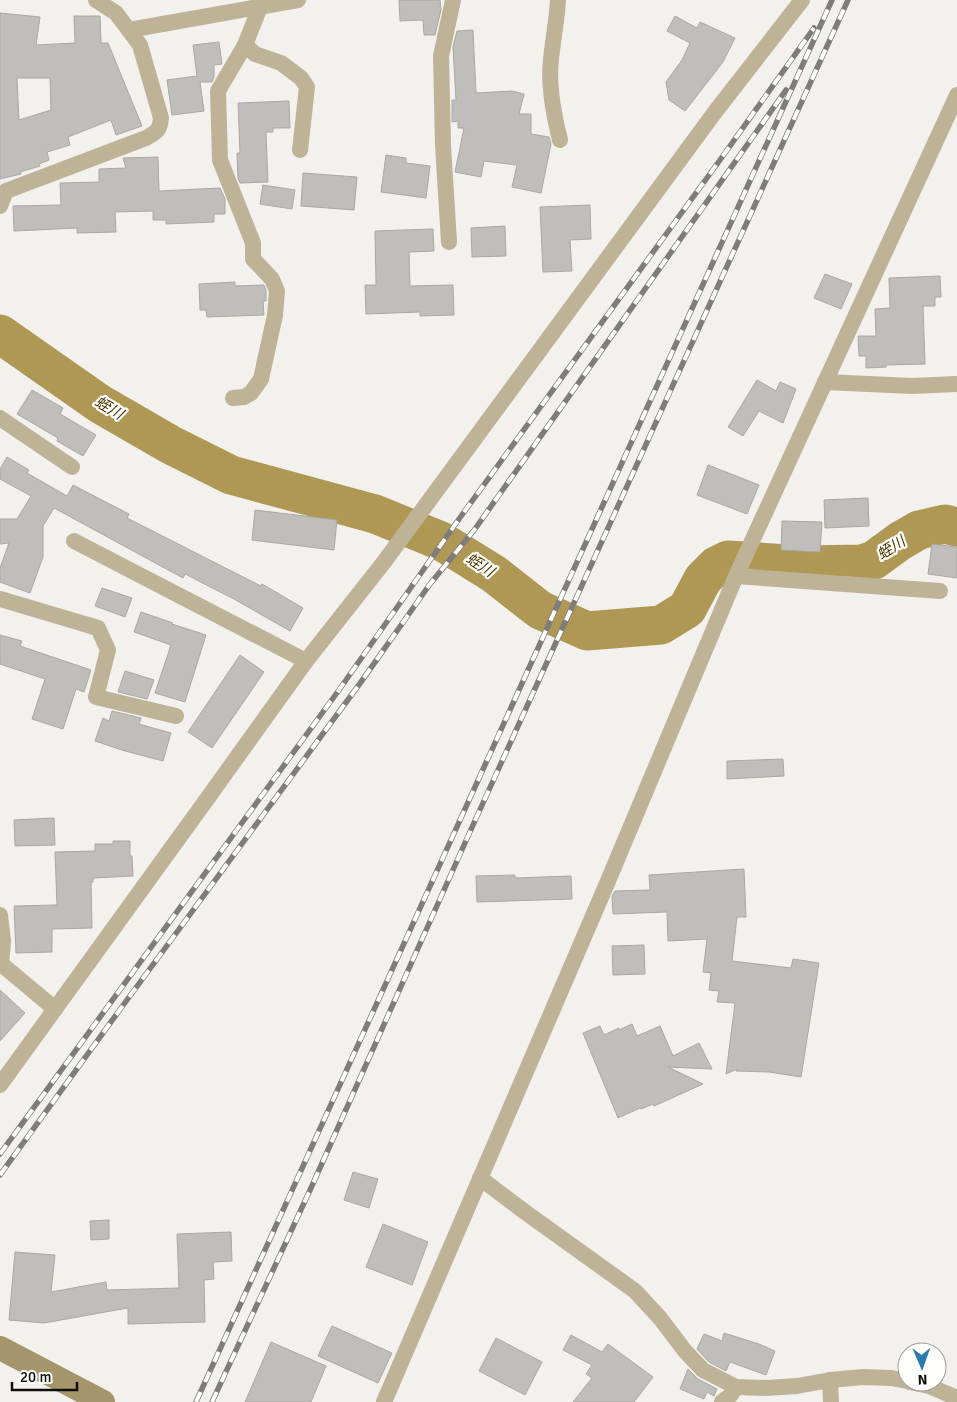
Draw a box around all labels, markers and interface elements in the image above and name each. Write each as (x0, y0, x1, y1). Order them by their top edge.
water label: 蛭川 (92, 393, 128, 424)
water label: 蛭川 (874, 531, 910, 564)
water label: 蛭川 (463, 549, 499, 582)
north arrow (897, 1342, 947, 1392)
scale bar (12, 1360, 78, 1392)
text: 20 m (20, 1368, 51, 1386)
text: N (917, 1371, 928, 1388)

